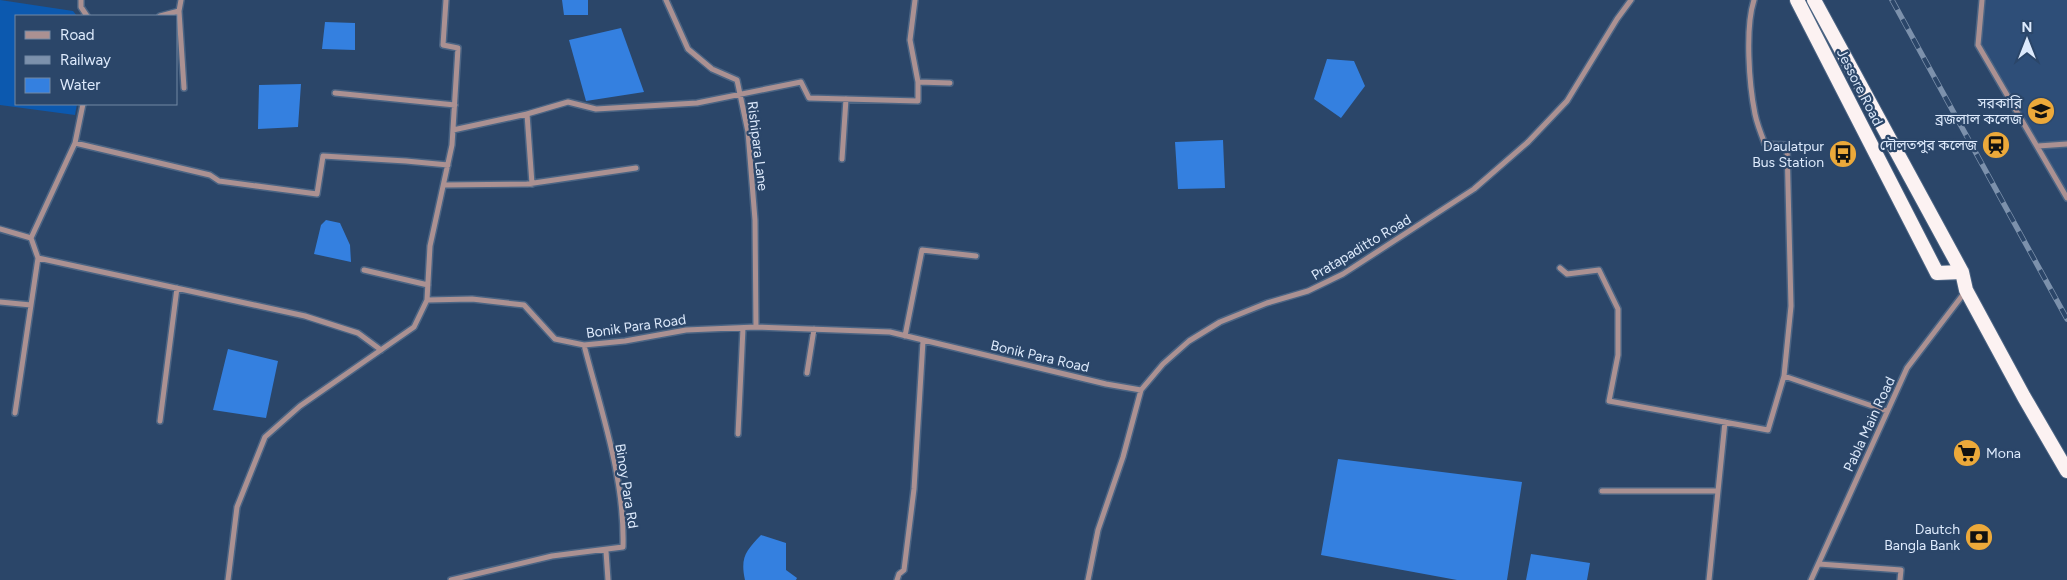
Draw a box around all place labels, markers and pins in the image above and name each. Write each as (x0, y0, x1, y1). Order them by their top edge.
place label: সরকারি ব্রজলাল কলেজ (1934, 95, 2023, 128)
school or university icon: সরকারি ব্রজলাল কলেজ (2026, 96, 2056, 126)
station icon: দৌলতপুর কলেজ (1981, 130, 2011, 160)
place label: দৌলতপুর কলেজ (1880, 137, 1978, 154)
place label: Daulatpur Bus Station (1752, 138, 1824, 171)
bus stop icon: Daulatpur Bus Station (1828, 139, 1858, 169)
supermarket icon: Mona (1952, 438, 1982, 468)
place label: Mona (1986, 445, 2021, 462)
place label: Dautch Bangla Bank (1884, 521, 1960, 554)
bank icon: Dautch Bangla Bank (1964, 522, 1994, 552)

